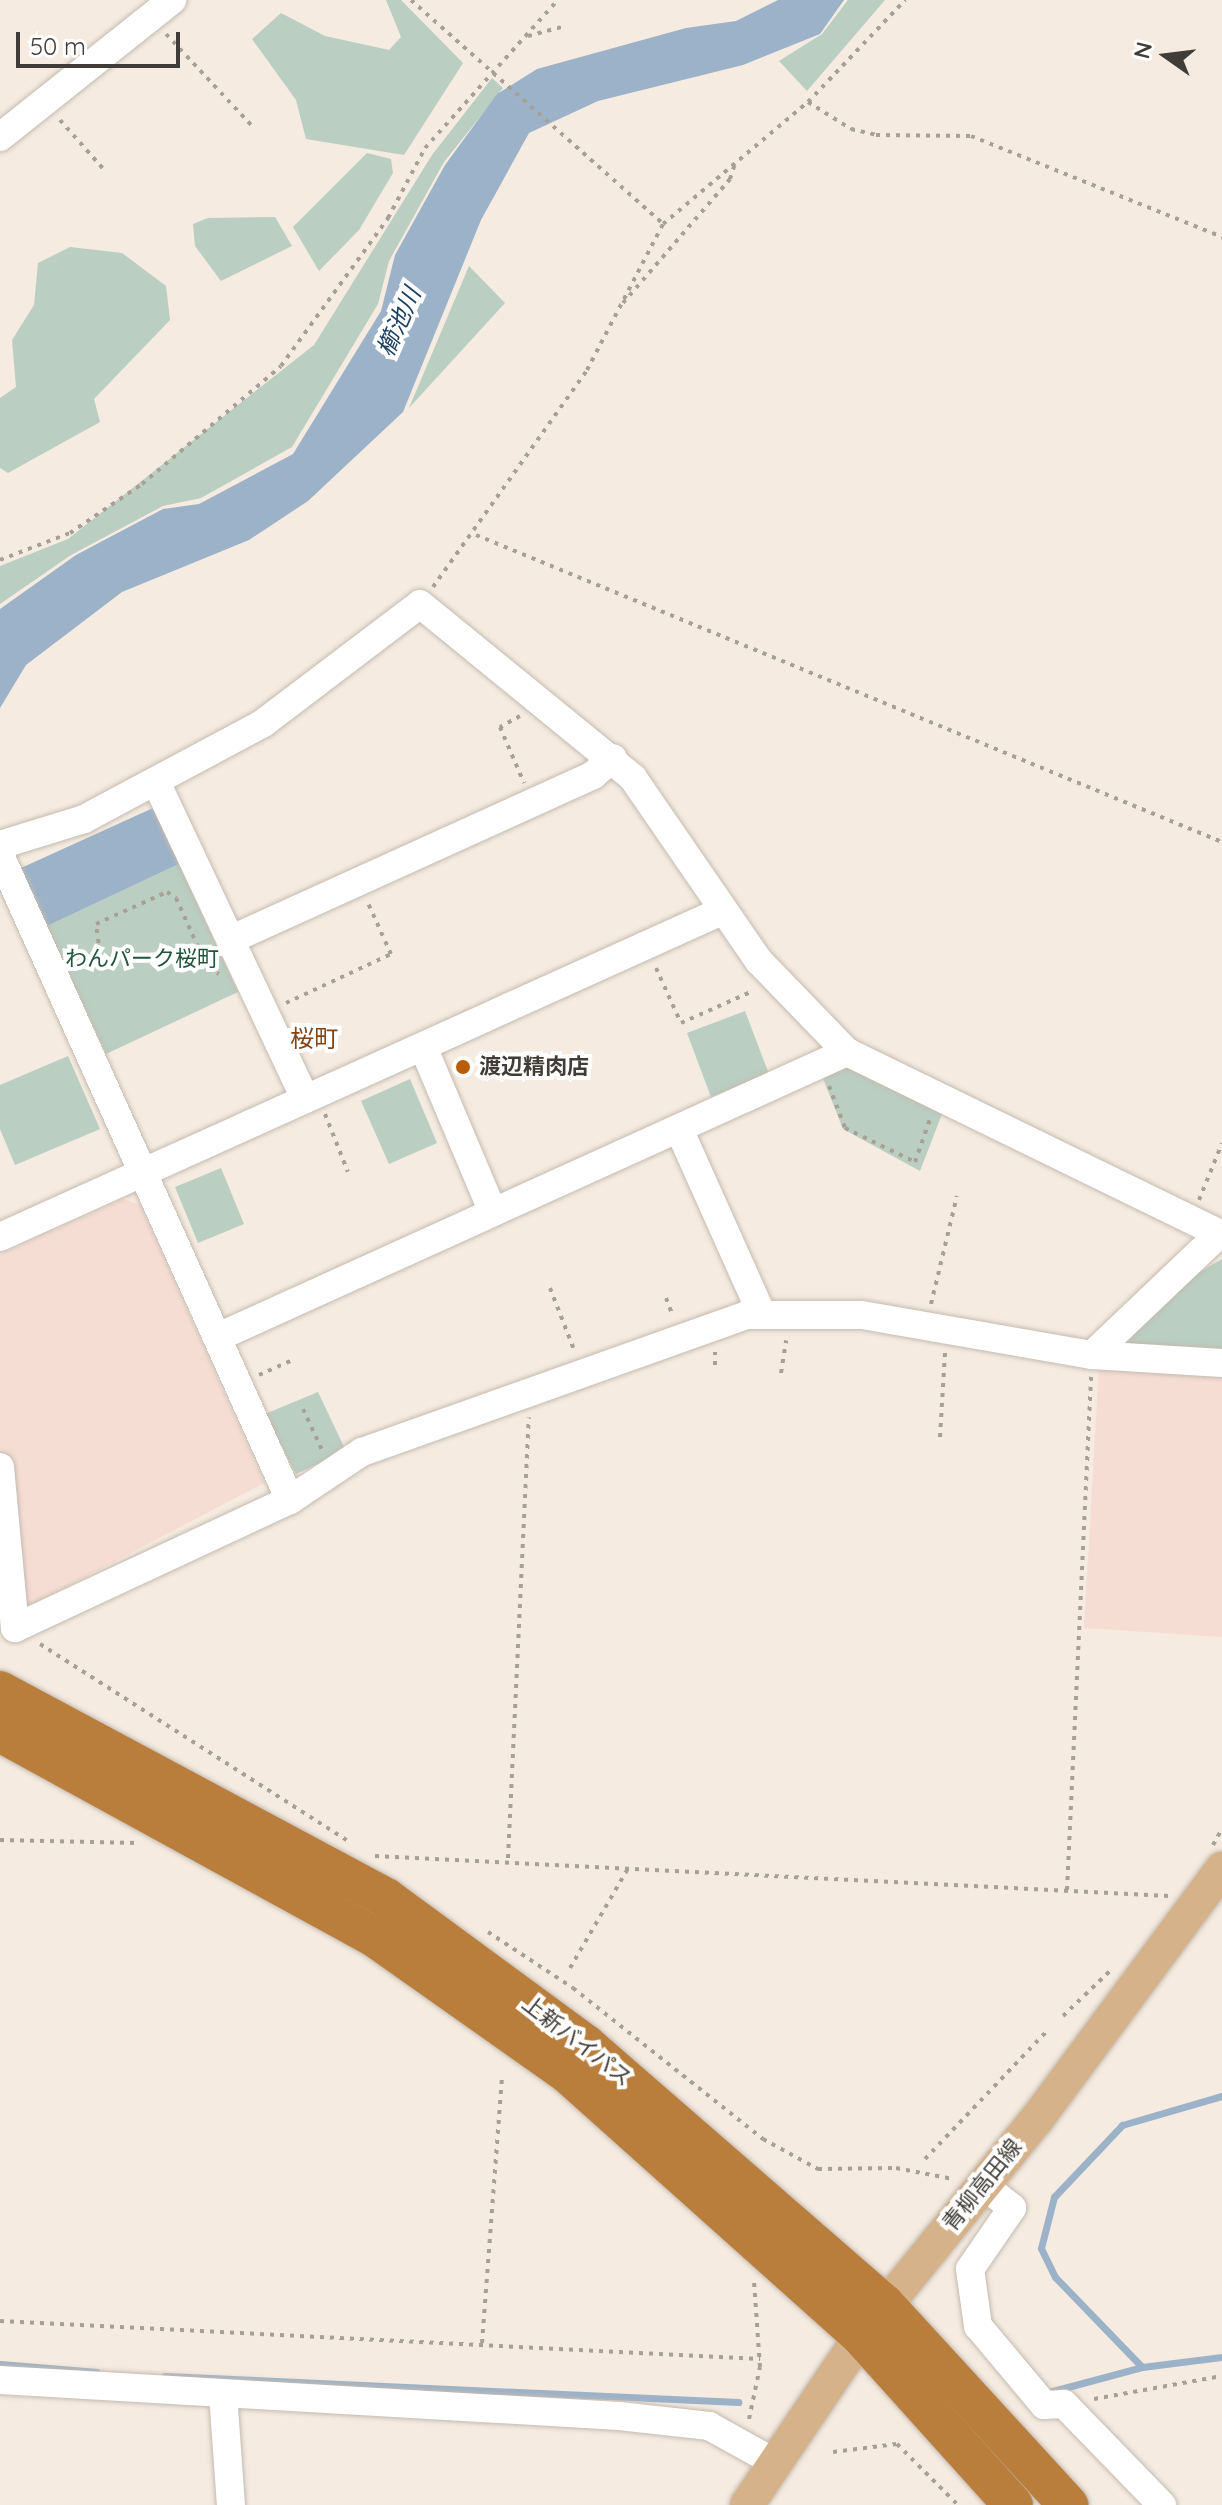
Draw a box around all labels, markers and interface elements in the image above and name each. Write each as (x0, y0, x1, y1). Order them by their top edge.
scale bar (20, 16, 184, 66)
north arrow (1126, 16, 1206, 96)
text: 50 m (30, 31, 86, 61)
text: N (1127, 39, 1158, 61)
water label: 櫛池川 (371, 283, 427, 361)
park label: わんパーク桜町 (65, 946, 219, 972)
district label: 桜町 (290, 1025, 338, 1053)
place label: 渡辺精肉店 (479, 1054, 589, 1080)
marker: 渡辺精肉店 (454, 1058, 472, 1076)
street label: 上新バイパス (517, 1990, 637, 2092)
street label: 青柳高田線 (937, 2134, 1027, 2236)

